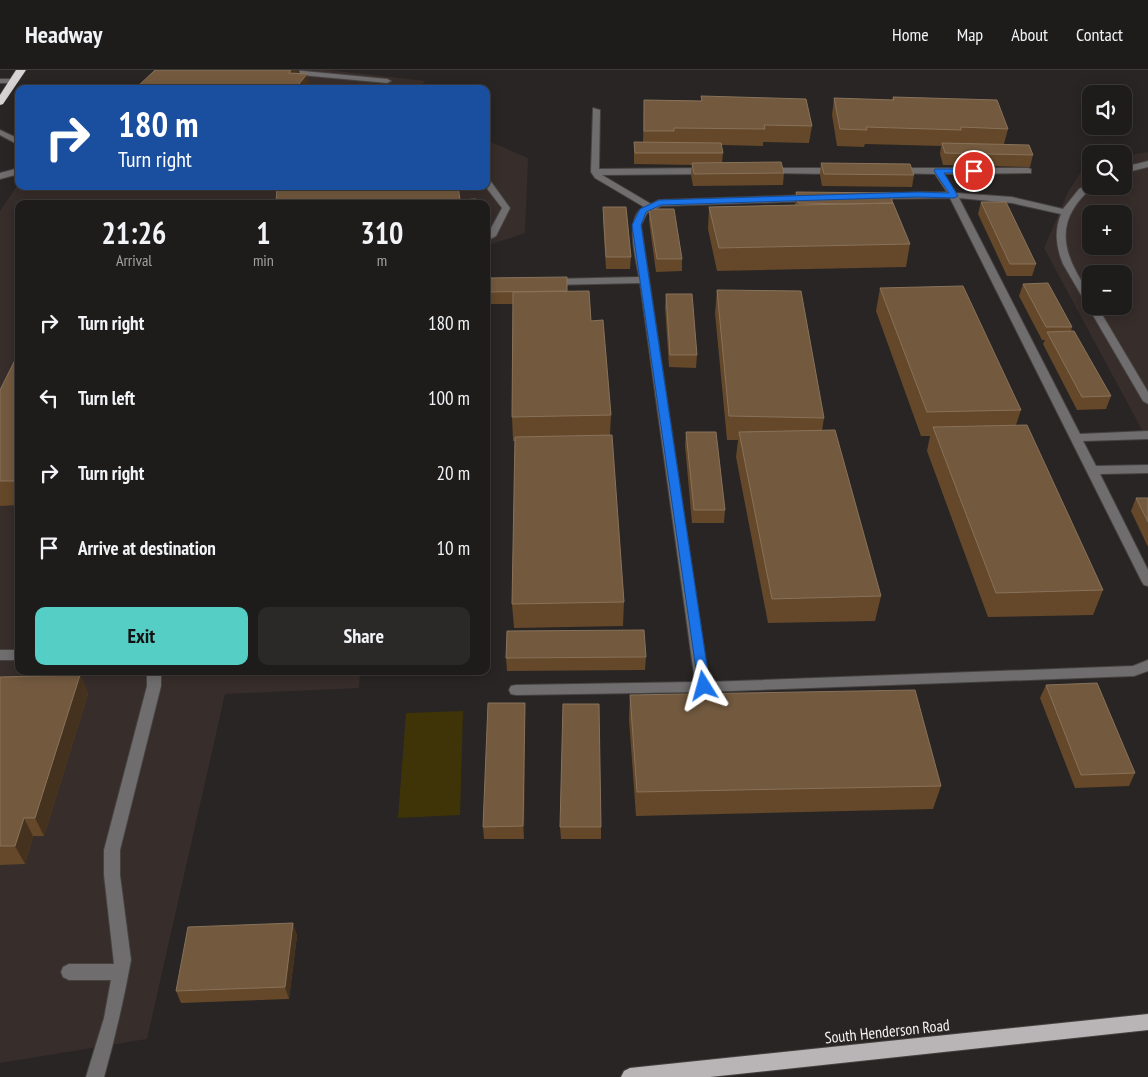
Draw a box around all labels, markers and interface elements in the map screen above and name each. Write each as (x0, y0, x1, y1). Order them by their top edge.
text: Headway (25, 19, 102, 50)
text: Home (892, 23, 929, 46)
text: Map (957, 23, 983, 46)
text: About (1011, 23, 1048, 46)
text: Contact (1076, 23, 1123, 46)
map controls (1082, 85, 1132, 315)
button: sound (1082, 85, 1132, 135)
text: 180 m (118, 101, 199, 147)
icon: right (35, 105, 100, 170)
text: Turn right (118, 145, 192, 173)
button: search (1082, 145, 1132, 195)
pin (953, 150, 995, 192)
icon: arrive (960, 157, 988, 185)
button: + (1082, 205, 1132, 255)
text: 21:26 (102, 213, 166, 252)
text: 1 (256, 213, 271, 252)
text: 310 (360, 213, 403, 252)
text: Arrival (116, 250, 152, 270)
text: min (253, 250, 274, 270)
text: m (377, 250, 387, 270)
button: − (1082, 265, 1132, 315)
icon: right (35, 309, 63, 337)
text: Turn right (78, 311, 144, 335)
text: 180 m (428, 311, 470, 335)
icon: left (35, 384, 63, 412)
text: Turn left (78, 386, 135, 410)
text: 100 m (428, 386, 470, 410)
icon: right (35, 459, 63, 487)
text: Turn right (78, 461, 144, 485)
text: 20 m (437, 461, 470, 485)
icon: arrive (35, 534, 63, 562)
text: Arrive at destination (78, 536, 216, 560)
text: 10 m (437, 536, 470, 560)
button: Exit (35, 607, 248, 665)
button: Share (258, 607, 470, 665)
position arrow (677, 659, 729, 711)
street label: South Henderson Road (823, 1014, 951, 1048)

